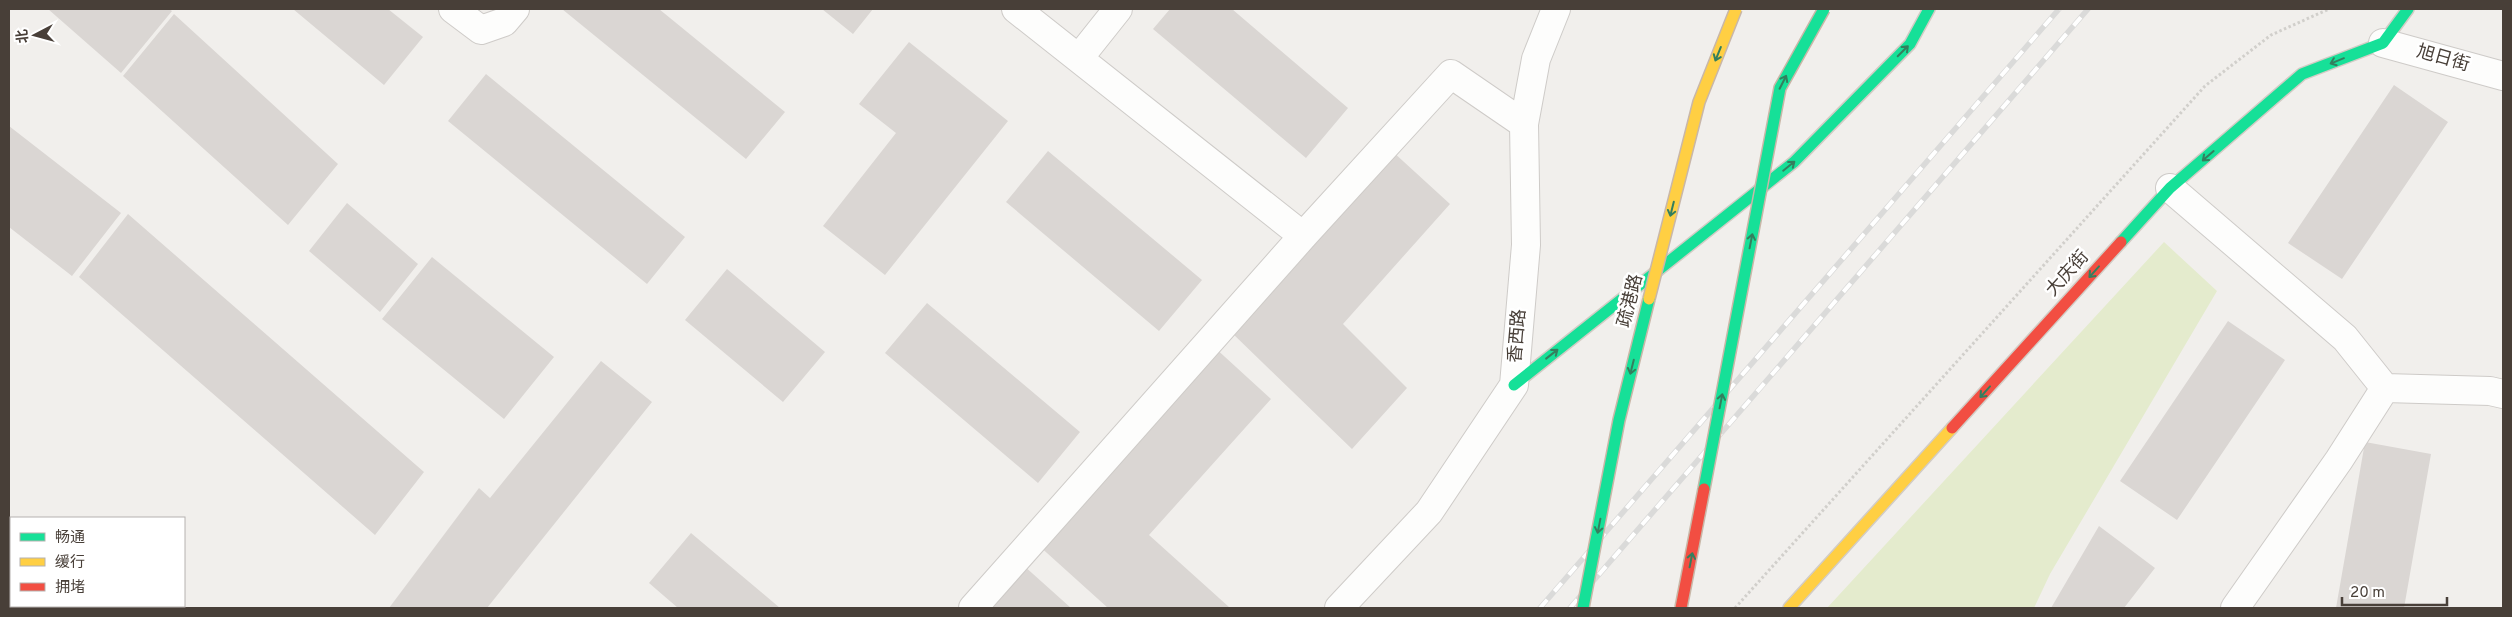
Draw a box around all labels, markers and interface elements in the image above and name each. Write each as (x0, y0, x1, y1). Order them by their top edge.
north arrow (10, 10, 60, 60)
text: 北 (14, 28, 33, 44)
street label: 旭日街 (2414, 41, 2472, 77)
one-way arrow (1897, 45, 1909, 57)
one-way arrow (1713, 46, 1722, 61)
one-way arrow (2330, 57, 2345, 66)
one-way arrow (1779, 75, 1788, 90)
one-way arrow (2201, 150, 2214, 161)
one-way arrow (1782, 161, 1795, 172)
one-way arrow (1667, 201, 1676, 217)
one-way arrow (1747, 233, 1756, 249)
street label: 大庆街 (2041, 246, 2095, 302)
one-way arrow (2088, 265, 2100, 278)
street label: 疏港路 (1613, 272, 1649, 330)
street label: 香西路 (1504, 308, 1532, 364)
one-way arrow (1545, 349, 1558, 360)
one-way arrow (1627, 359, 1636, 375)
one-way arrow (1979, 385, 1991, 398)
one-way arrow (1716, 393, 1726, 409)
legend (10, 517, 185, 607)
one-way arrow (1593, 518, 1603, 534)
text: 畅通 (55, 529, 85, 548)
one-way arrow (1686, 553, 1696, 569)
text: 缓行 (55, 554, 85, 573)
scale bar (2342, 574, 2447, 606)
text: 拥堵 (55, 579, 85, 598)
text: 20 m (2350, 584, 2385, 603)

